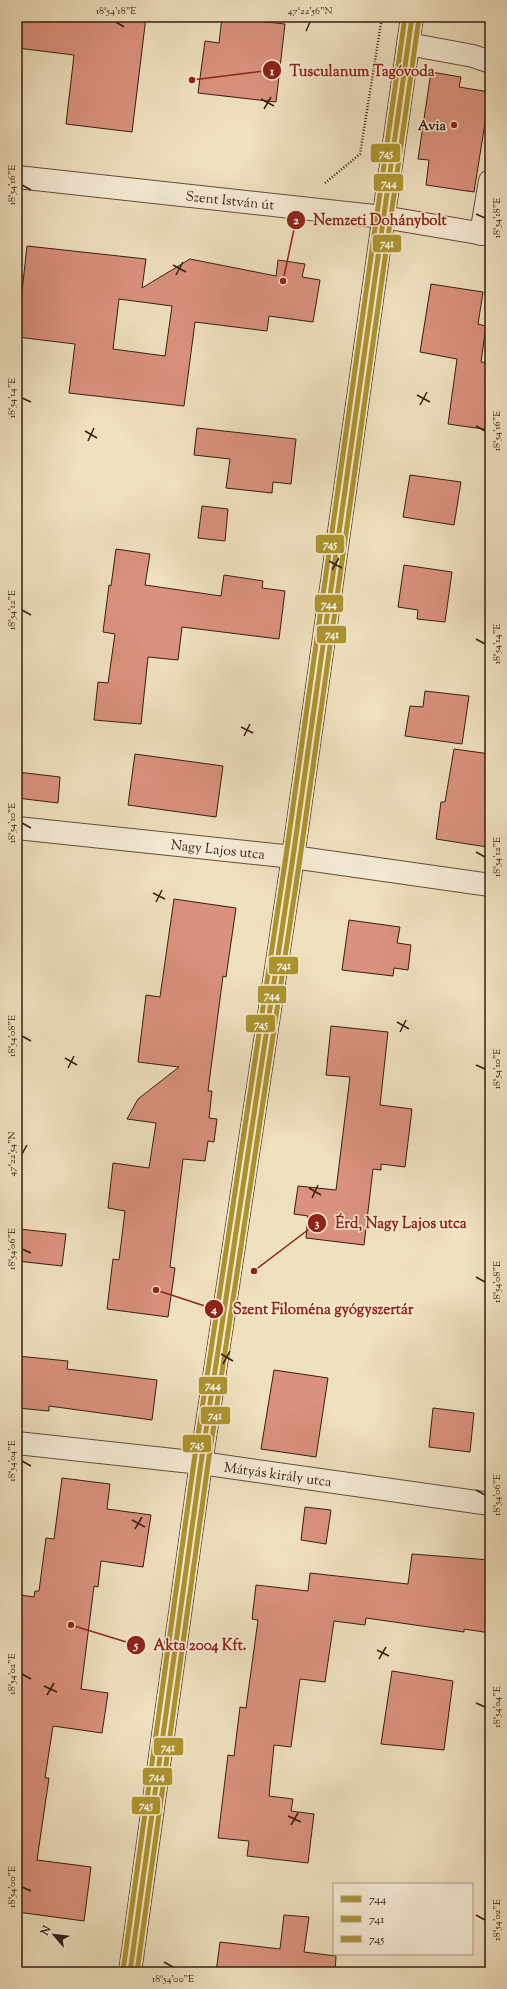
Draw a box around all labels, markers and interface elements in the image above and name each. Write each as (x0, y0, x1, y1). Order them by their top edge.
text: 18°54'18"E (96, 4, 136, 19)
text: 47°22'56"N (288, 4, 333, 19)
callout: Tusculanum Tagóvoda (262, 57, 443, 84)
text: Tusculanum Tagóvoda (289, 62, 435, 83)
text: 1 (269, 63, 275, 81)
place label: Avia (418, 117, 447, 137)
marker: Avia (449, 120, 459, 130)
line badge: 745 (370, 143, 401, 163)
text: 745 (379, 146, 393, 162)
text: 18°54'16"E (5, 165, 20, 205)
line badge: 744 (373, 173, 404, 192)
text: 744 (381, 176, 397, 192)
street label: Szent István út (185, 187, 275, 217)
text: 18°54'18"E (490, 198, 505, 238)
callout: Nemzeti Dohánybolt (286, 206, 455, 233)
text: Nemzeti Dohánybolt (313, 211, 448, 232)
text: 2 (293, 212, 299, 230)
line badge: 741 (372, 234, 402, 253)
text: 741 (380, 236, 394, 252)
text: 18°54'14"E (5, 378, 20, 418)
text: 18°54'16"E (490, 411, 505, 451)
line badge: 745 (315, 534, 345, 554)
text: 745 (323, 537, 337, 553)
text: 18°54'12"E (5, 590, 20, 630)
line badge: 744 (314, 594, 344, 613)
text: 744 (321, 597, 337, 613)
text: 18°54'14"E (490, 624, 505, 664)
line badge: 741 (316, 625, 347, 644)
text: 741 (325, 627, 339, 643)
text: 18°54'10"E (5, 803, 20, 843)
street label: Nagy Lajos utca (170, 836, 266, 866)
text: 18°54'12"E (490, 837, 505, 877)
line badge: 741 (268, 956, 299, 975)
text: 741 (277, 958, 291, 974)
line badge: 744 (257, 985, 287, 1004)
text: 744 (264, 988, 280, 1004)
line badge: 745 (245, 1014, 276, 1033)
text: 18°54'08"E (5, 1015, 20, 1057)
text: 745 (254, 1017, 268, 1033)
text: 18°54'10"E (490, 1049, 505, 1089)
text: 47°22'54"N (5, 1131, 20, 1176)
callout: Érd, Nagy Lajos utca (307, 1209, 475, 1236)
text: Érd, Nagy Lajos utca (335, 1212, 467, 1235)
text: 3 (315, 1215, 320, 1233)
text: 18°54'06"E (5, 1228, 20, 1270)
text: 18°54'08"E (490, 1261, 505, 1303)
callout: Szent Filoména gyógyszertár (204, 1296, 421, 1323)
text: Szent Filoména gyógyszertár (233, 1300, 414, 1321)
text: 4 (210, 1301, 217, 1319)
line badge: 744 (198, 1376, 228, 1395)
text: 744 (205, 1378, 221, 1394)
line badge: 741 (200, 1406, 231, 1425)
text: 741 (208, 1408, 222, 1424)
line badge: 745 (182, 1434, 212, 1453)
text: 745 (190, 1437, 204, 1453)
text: 18°54'04"E (5, 1440, 20, 1482)
street label: Mátyás király utca (223, 1459, 333, 1494)
text: 18°54'06"E (490, 1474, 505, 1516)
callout: Akta 2004 Kft. (126, 1631, 255, 1658)
text: Akta 2004 Kft. (153, 1636, 247, 1657)
text: 5 (133, 1637, 139, 1655)
text: 18°54'02"E (5, 1653, 20, 1695)
text: 18°54'04"E (490, 1686, 505, 1728)
line badge: 741 (153, 1737, 184, 1756)
text: 741 (161, 1740, 175, 1756)
line badge: 744 (142, 1767, 173, 1786)
text: 744 (149, 1769, 165, 1785)
line badge: 745 (131, 1796, 161, 1815)
text: 745 (139, 1798, 153, 1814)
text: 18°54'00"E (5, 1866, 20, 1908)
legend (333, 1883, 473, 1955)
text: 744 (369, 1891, 386, 1909)
text: 18°54'02"E (490, 1899, 505, 1941)
text: 741 (369, 1911, 384, 1929)
north arrow (34, 1915, 74, 1955)
text: N (36, 1923, 55, 1939)
text: 745 (369, 1931, 384, 1949)
text: 18°54'00"E (152, 1972, 194, 1987)

